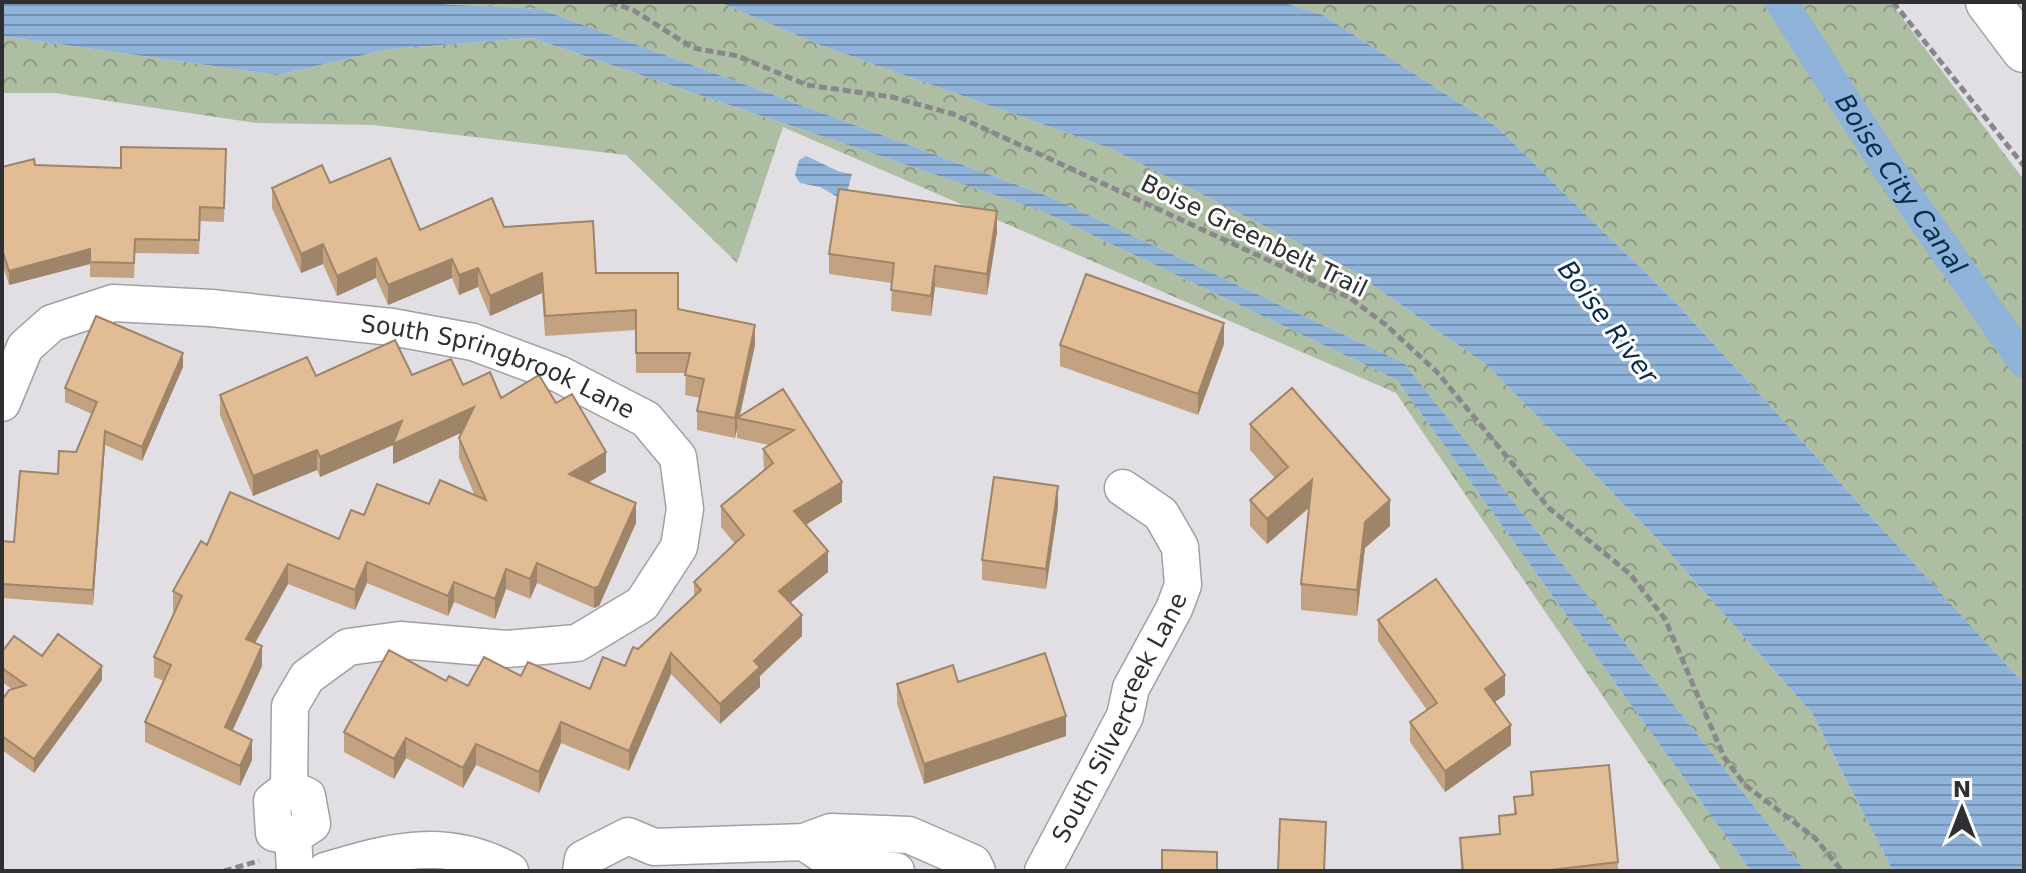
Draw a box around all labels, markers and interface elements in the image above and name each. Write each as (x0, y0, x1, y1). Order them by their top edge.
water label: Boise City Canal (1829, 88, 1973, 281)
street label: Boise Greenbelt Trail (1136, 169, 1372, 303)
water label: Boise River (1552, 255, 1665, 391)
street label: South Springbrook Lane (359, 310, 639, 425)
street label: South Silvercreek Lane (1047, 589, 1193, 848)
north arrow (1922, 769, 2002, 849)
text: N (1953, 777, 1971, 802)

